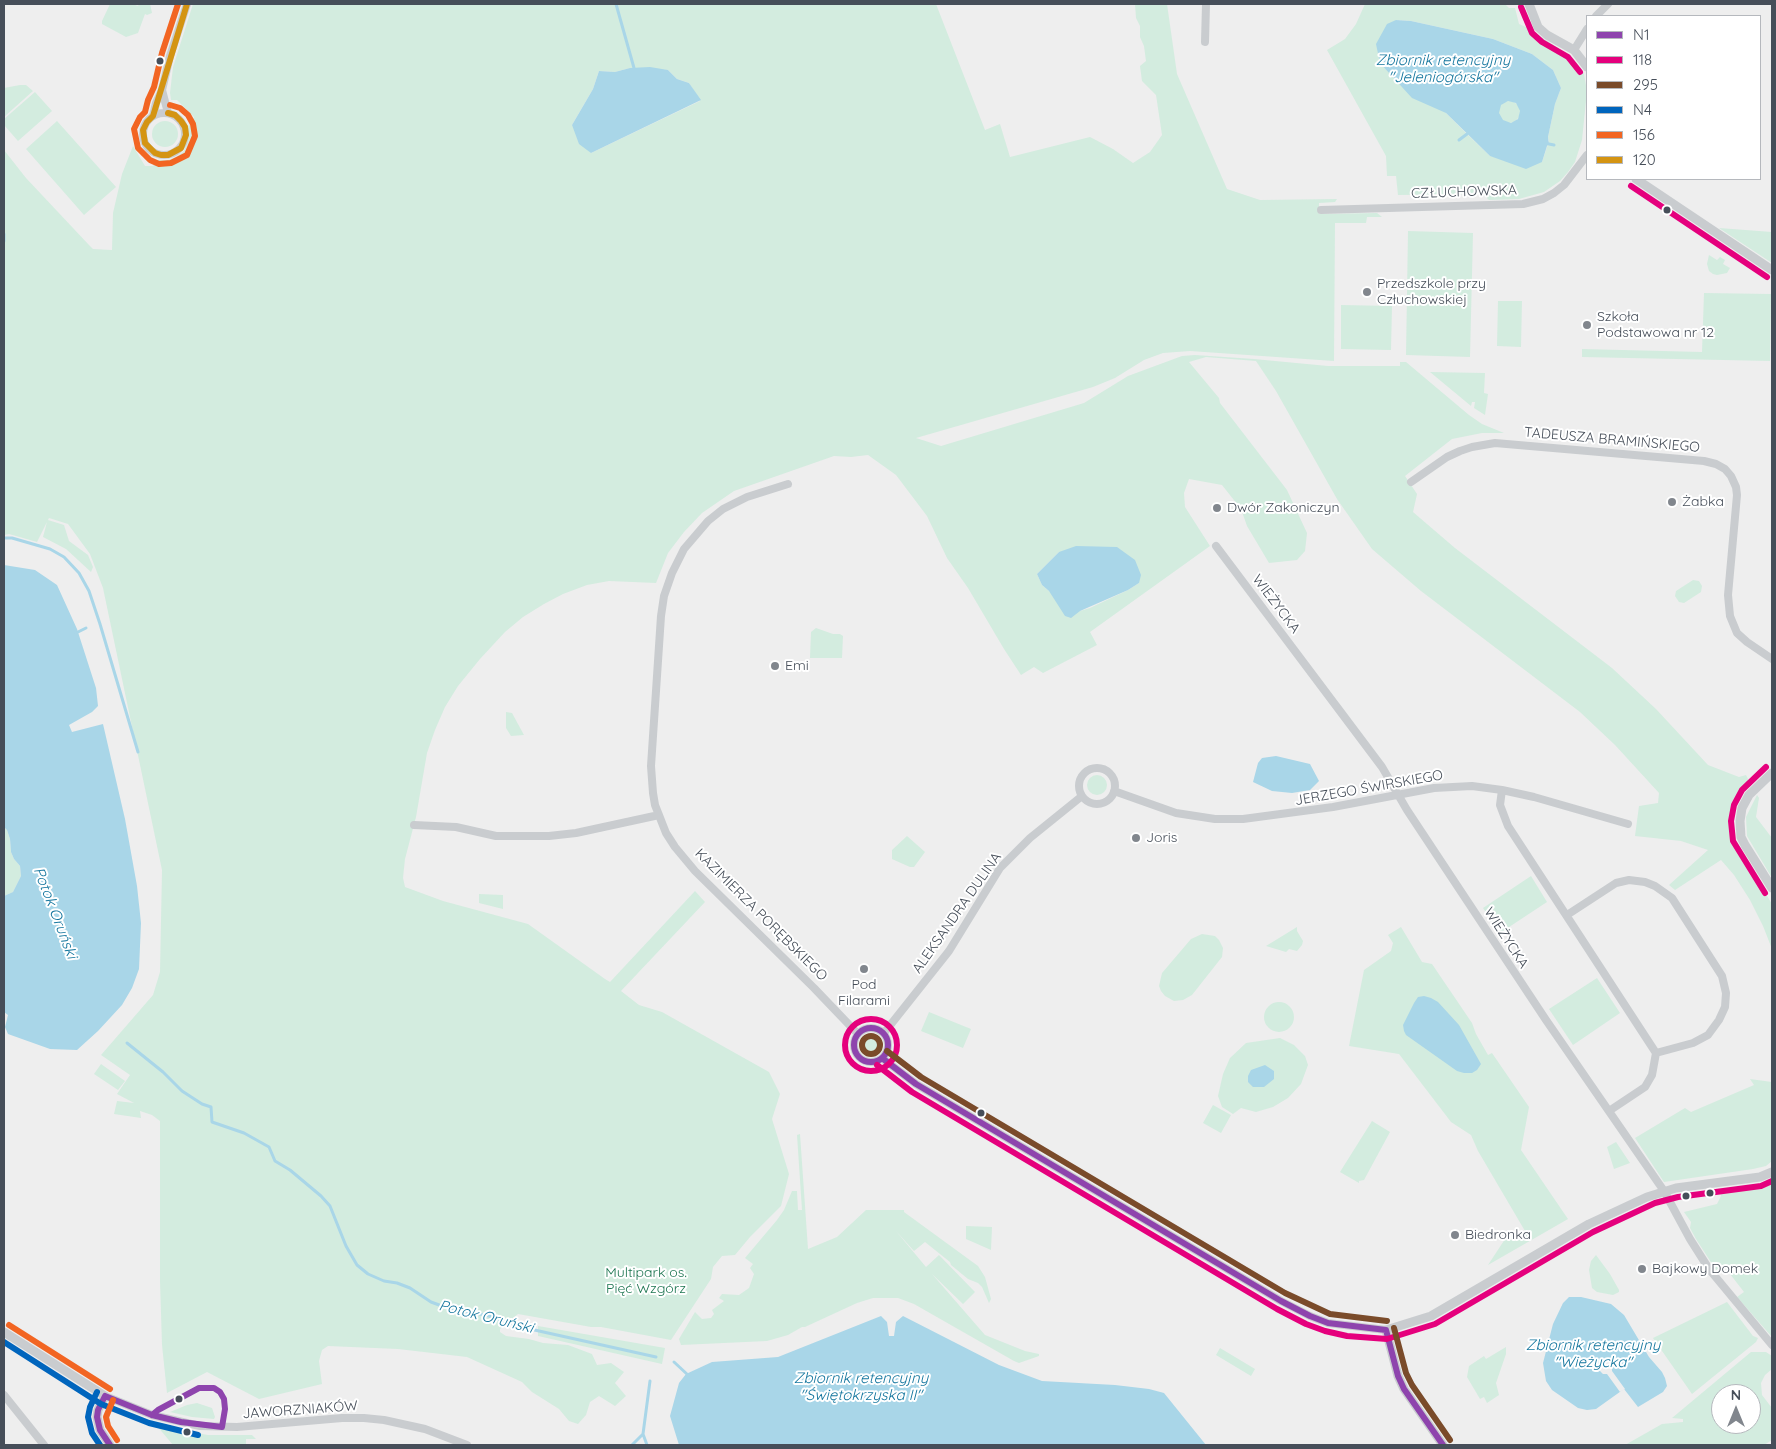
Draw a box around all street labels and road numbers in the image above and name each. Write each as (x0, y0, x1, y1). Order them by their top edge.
street label: CZŁUCHOWSKA (1411, 182, 1517, 202)
street label: TADEUSZA BRAMIŃSKIEGO (1523, 424, 1701, 456)
street label: WIEŻYCKA (1248, 571, 1304, 637)
street label: JERZEGO ŚWIRSKIEGO (1294, 767, 1444, 809)
street label: KAZIMIERZA PORĘBSKIEGO (691, 845, 831, 985)
street label: ALEKSANDRA DULINA (909, 849, 1005, 977)
street label: WIEŻYCKA (1480, 904, 1532, 972)
street label: JAWORZNIAKÓW (242, 1398, 358, 1422)

